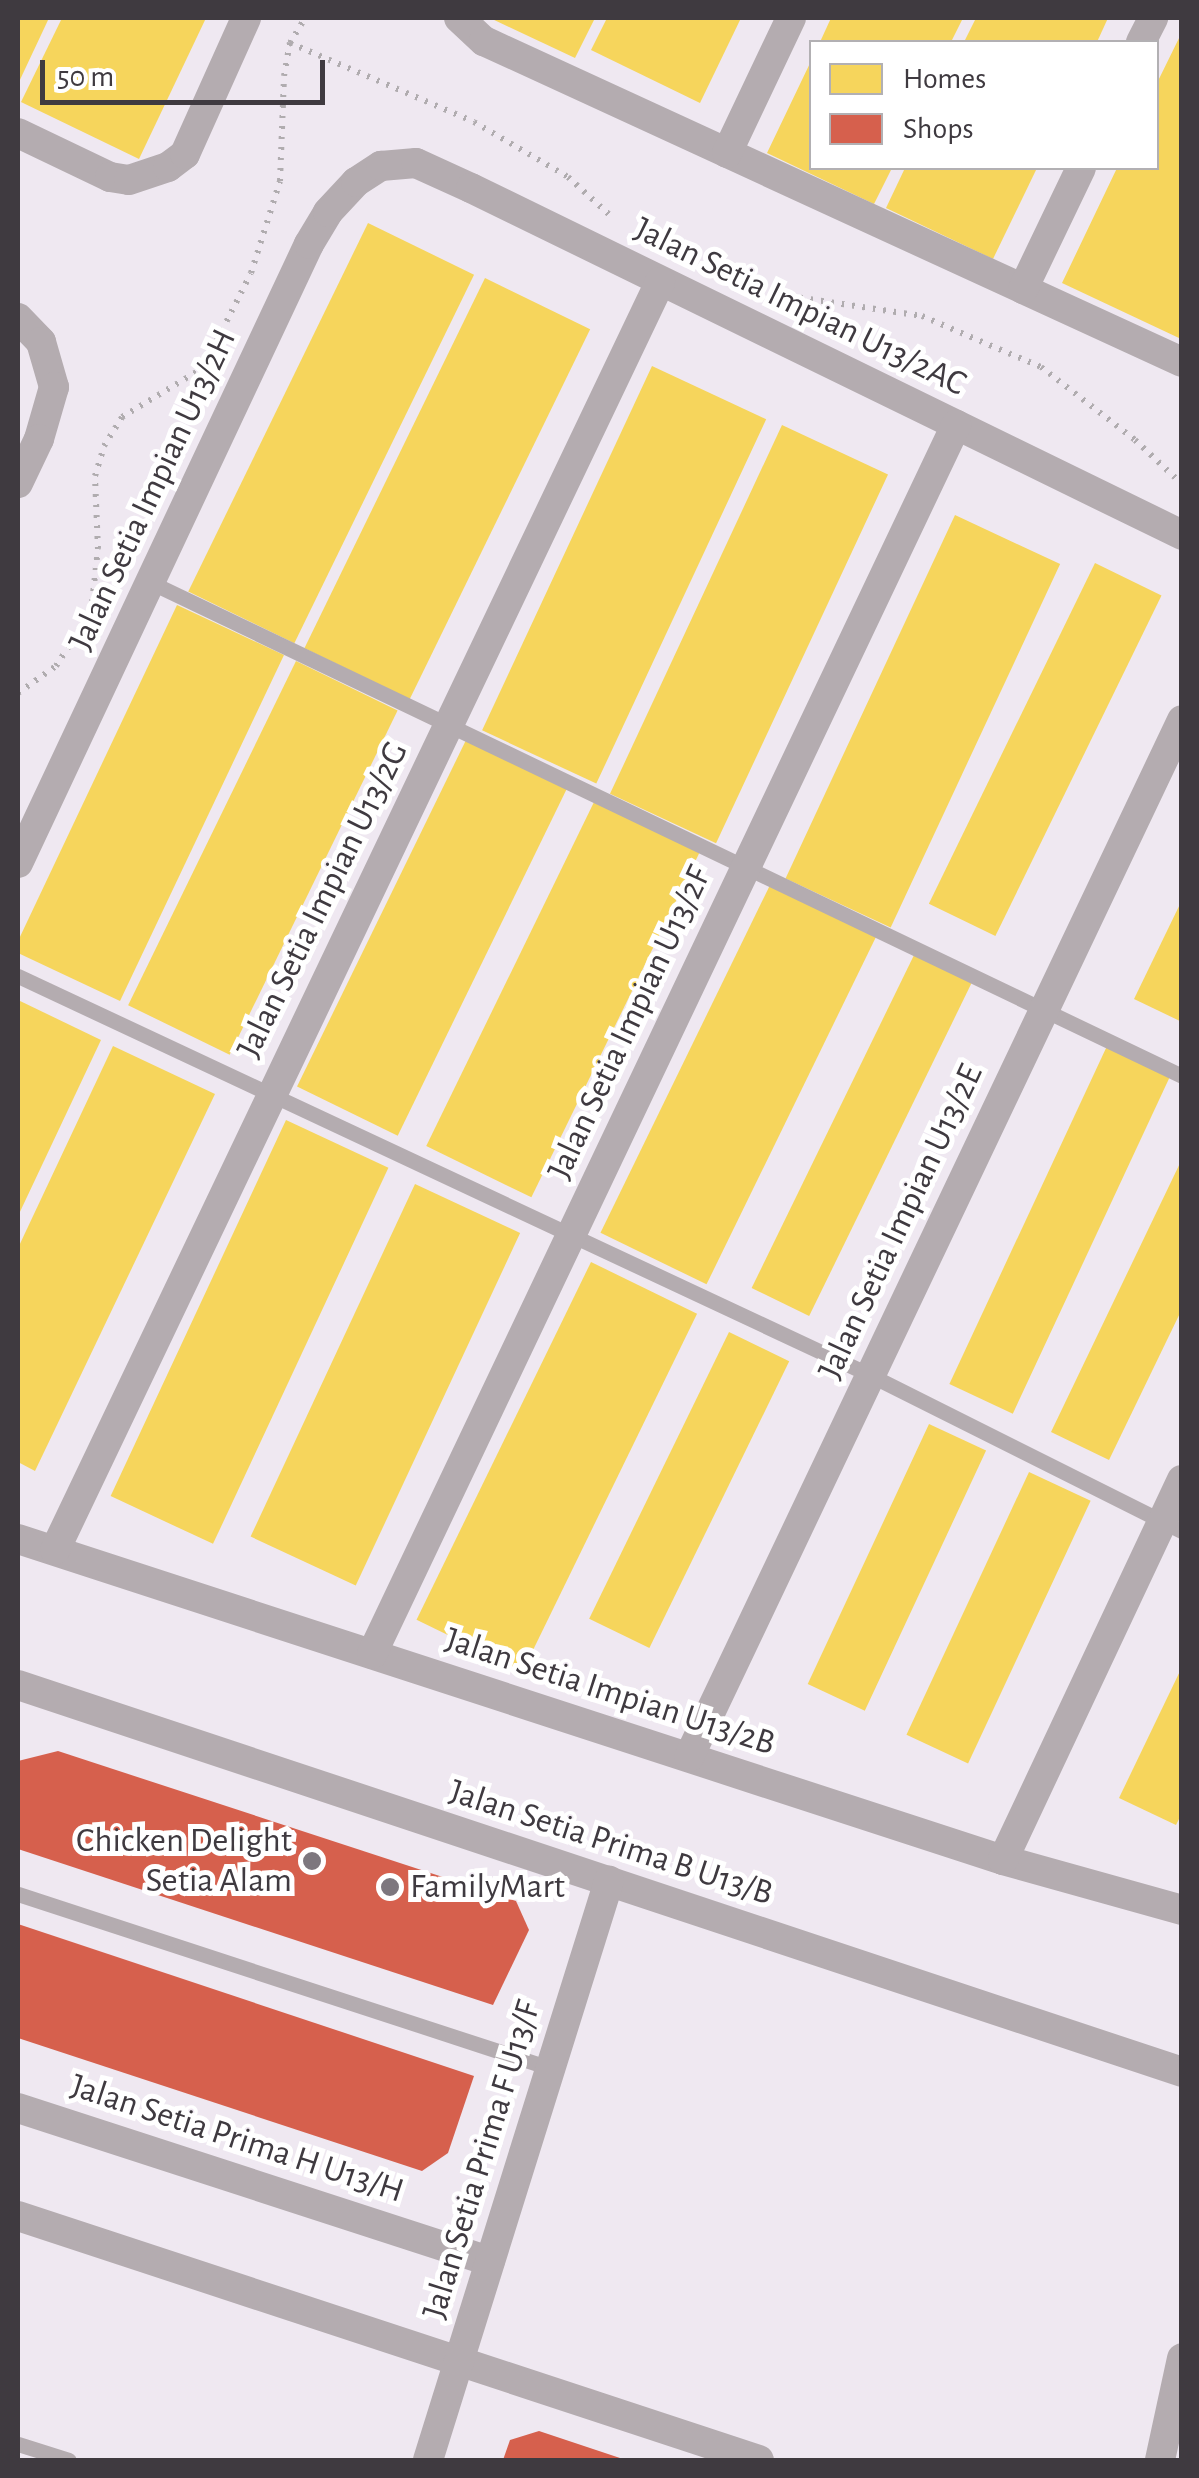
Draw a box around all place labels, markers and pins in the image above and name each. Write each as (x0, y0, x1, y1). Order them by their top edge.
place label: Chicken Delight Setia Alam (76, 1820, 292, 1902)
marker: Chicken Delight Setia Alam (301, 1850, 323, 1872)
place label: FamilyMart (410, 1866, 565, 1908)
marker: FamilyMart (379, 1876, 401, 1898)

